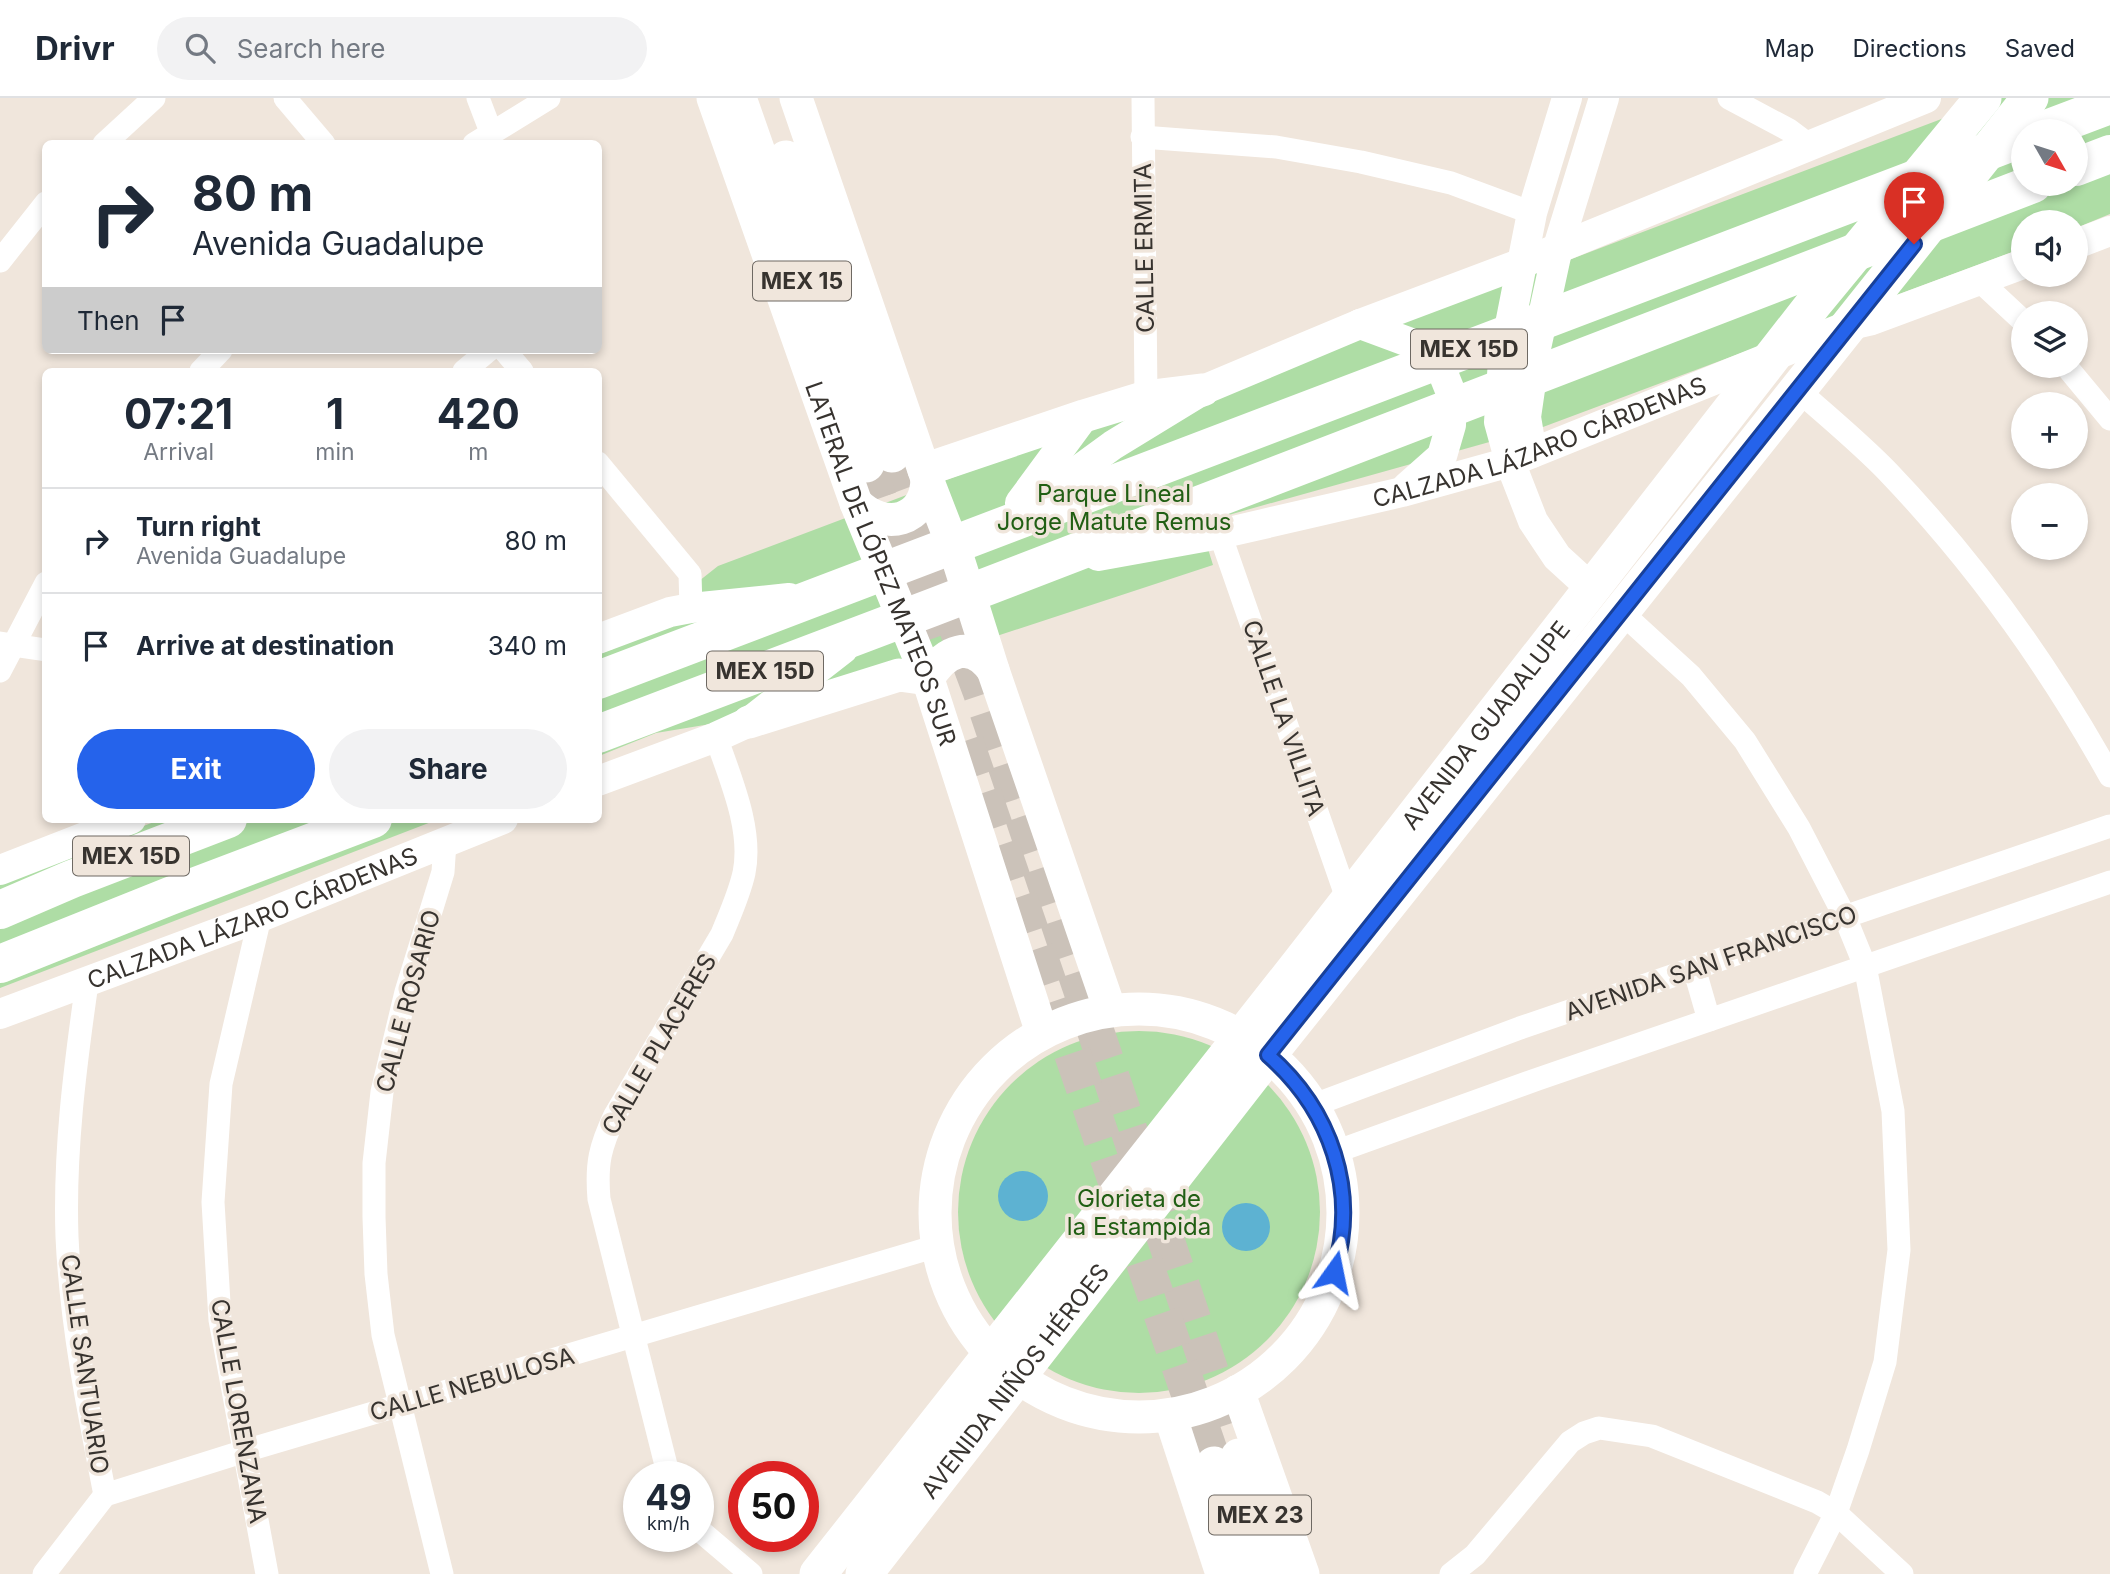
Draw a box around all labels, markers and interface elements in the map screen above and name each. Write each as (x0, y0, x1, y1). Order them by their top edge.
search box (157, 17, 647, 80)
text: Drivr (35, 28, 115, 68)
icon: search (181, 29, 219, 67)
text: Search here (237, 33, 385, 64)
text: Map (1765, 34, 1814, 63)
text: Directions (1852, 34, 1967, 63)
text: Saved (2005, 34, 2075, 63)
north arrow (2011, 119, 2088, 196)
map controls (2011, 119, 2088, 560)
street label: CALLE ERMITA (1128, 163, 1160, 333)
text: 80 m (192, 164, 313, 223)
icon: right (77, 168, 168, 259)
pin (1884, 172, 1944, 244)
icon: arrive (1895, 183, 1933, 221)
button: sound (2011, 210, 2088, 287)
text: Avenida Guadalupe (192, 224, 484, 263)
road number: MEX 15 (753, 262, 851, 300)
icon: arrive (154, 301, 192, 339)
button: layers (2011, 301, 2088, 378)
text: Then (77, 305, 140, 336)
road number: MEX 15D (1411, 330, 1527, 368)
street label: CALZADA LÁZARO CÁRDENAS (1370, 370, 1710, 513)
street label: LATERAL DE LÓPEZ MATEOS SUR (800, 377, 963, 749)
text: 07:21 (124, 388, 233, 439)
text: 1 (326, 388, 344, 439)
text: 420 (437, 388, 520, 439)
button: + (2011, 392, 2088, 469)
text: Arrival (143, 438, 214, 466)
text: min (315, 438, 355, 466)
text: m (468, 438, 488, 466)
park label: Parque Lineal Jorge Matute Remus (997, 479, 1231, 536)
button: − (2011, 483, 2088, 560)
text: Turn right (136, 511, 261, 542)
icon: right (77, 522, 115, 560)
text: 80 m (504, 525, 567, 556)
text: Avenida Guadalupe (136, 542, 346, 570)
street label: AVENIDA GUADALUPE (1395, 615, 1576, 835)
street label: CALLE LA VILLITA (1237, 616, 1331, 820)
icon: arrive (77, 627, 115, 665)
text: Arrive at destination (136, 630, 395, 661)
text: 340 m (488, 630, 567, 661)
road number: MEX 15D (707, 652, 823, 691)
button: Exit (77, 729, 315, 809)
button: Share (329, 729, 567, 809)
road number: MEX 15D (73, 836, 189, 876)
street label: CALZADA LÁZARO CÁRDENAS (83, 841, 422, 995)
street label: AVENIDA SAN FRANCISCO (1561, 899, 1861, 1027)
street label: CALLE ROSARIO (370, 906, 446, 1096)
street label: CALLE PLACERES (595, 948, 723, 1140)
park label: Glorieta de la Estampida (1067, 1184, 1211, 1241)
position arrow (1297, 1235, 1371, 1309)
street label: CALLE SANTUARIO (55, 1252, 115, 1476)
street label: AVENIDA NIÑOS HÉROES (914, 1258, 1115, 1504)
street label: CALLE LORENZANA (205, 1296, 273, 1526)
street label: CALLE NEBULOSA (366, 1341, 578, 1427)
speed limit sign: 50 (728, 1461, 819, 1552)
text: 49 (645, 1476, 692, 1518)
road number: MEX 23 (1209, 1496, 1311, 1534)
text: km/h (647, 1513, 690, 1534)

